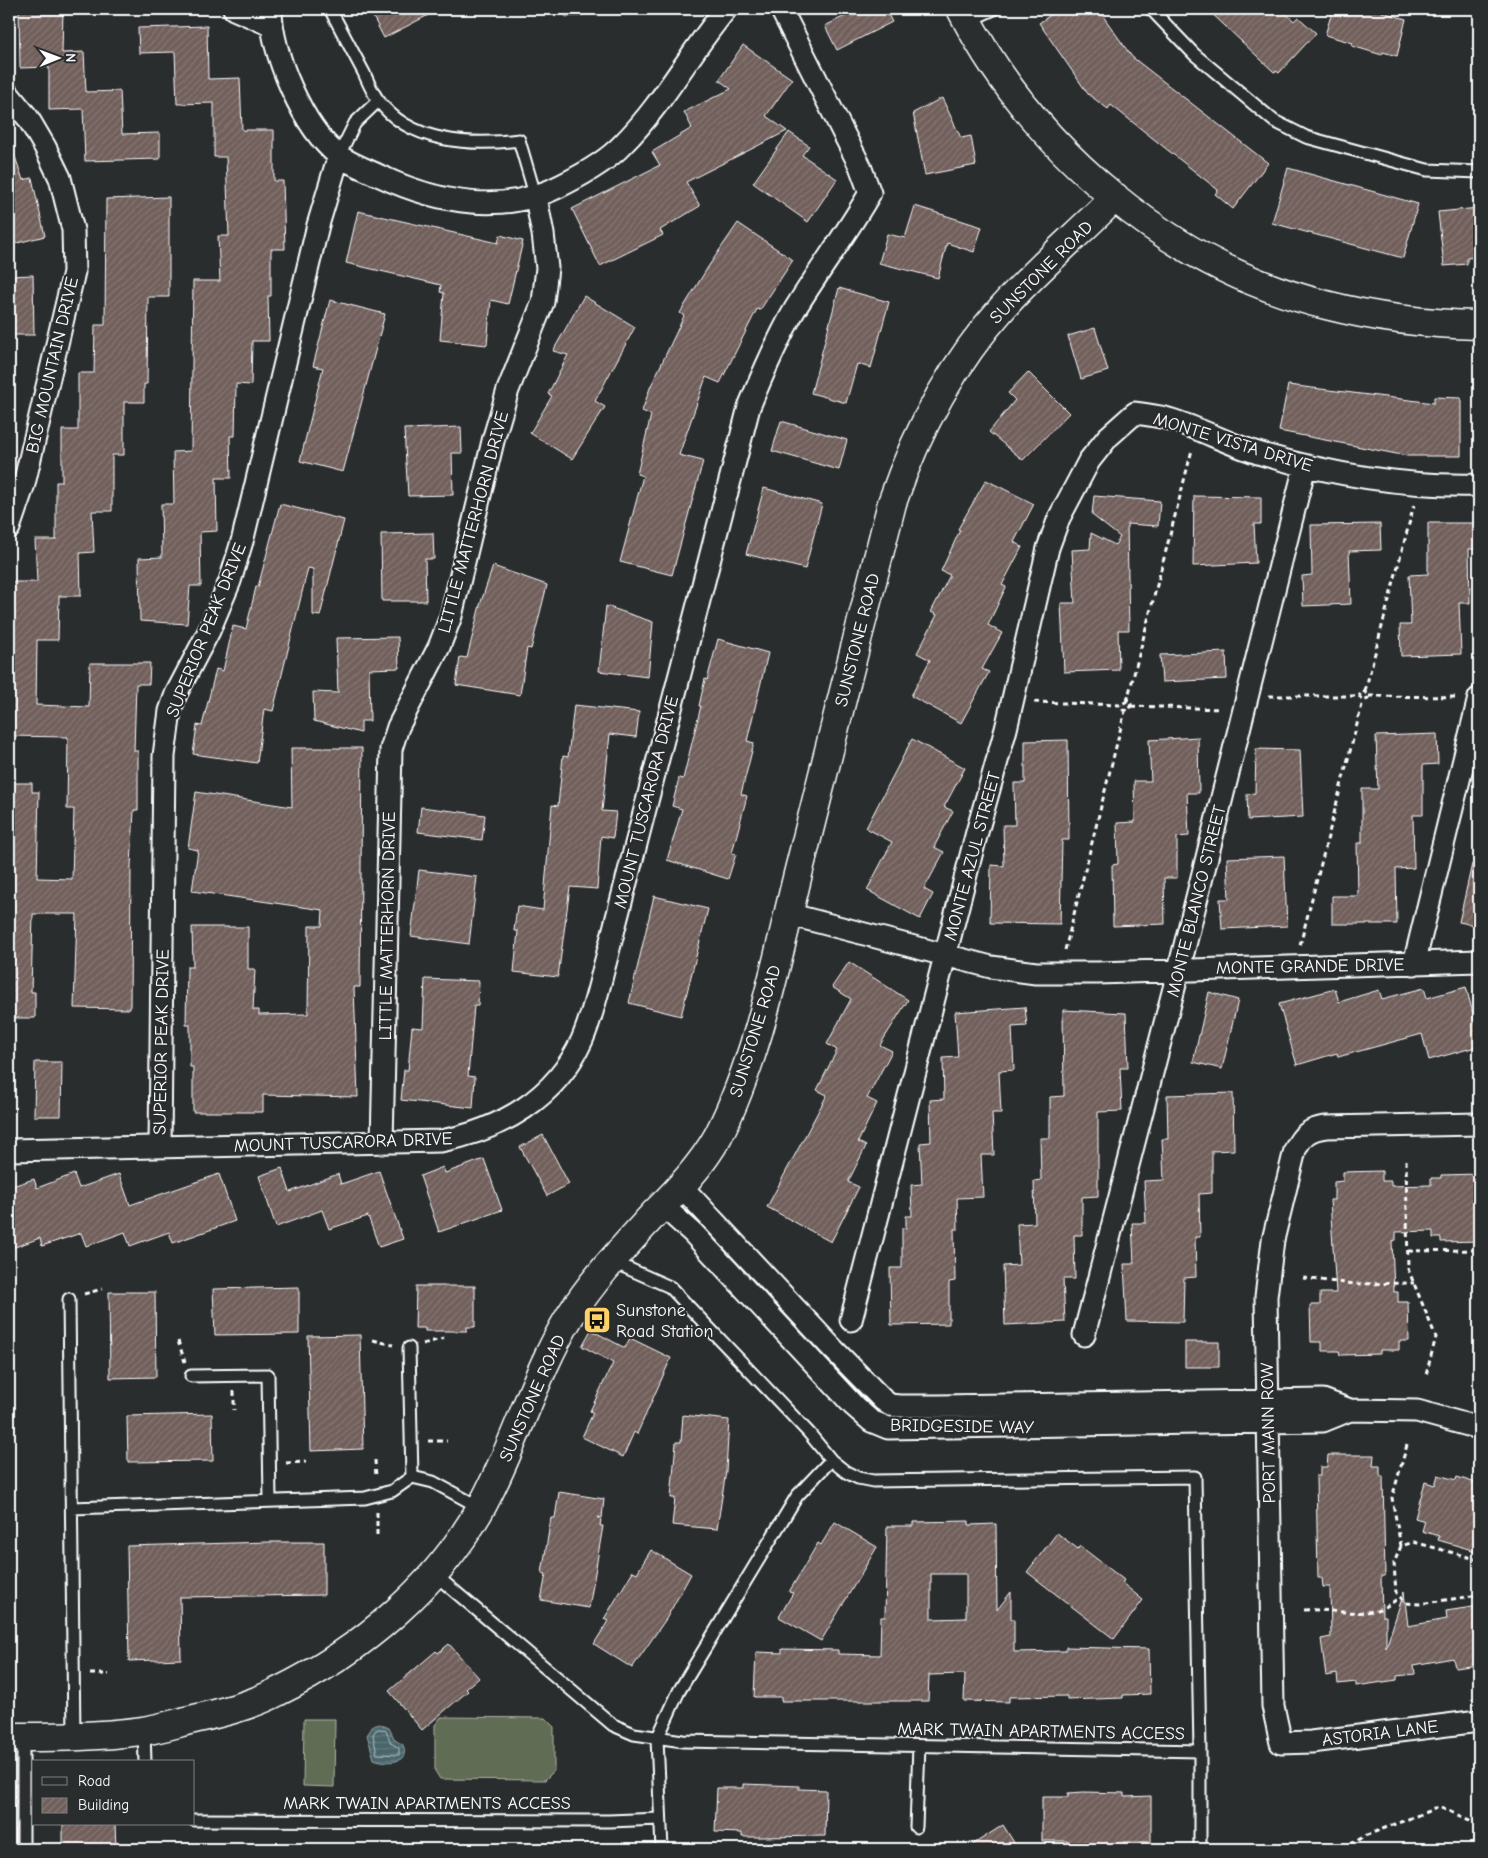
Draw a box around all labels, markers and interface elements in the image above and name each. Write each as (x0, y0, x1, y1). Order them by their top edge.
north arrow (32, 32, 82, 82)
text: N (62, 53, 79, 62)
street label: SUNSTONE ROAD (986, 217, 1097, 328)
street label: BIG MOUNTAIN DRIVE (22, 275, 83, 455)
street label: MONTE VISTA DRIVE (1151, 408, 1315, 477)
street label: LITTLE MATTERHORN DRIVE (434, 409, 513, 635)
street label: SUPERIOR PEAK DRIVE (162, 540, 251, 720)
street label: SUNSTONE ROAD (831, 571, 884, 709)
street label: MOUNT TUSCARORA DRIVE (610, 693, 683, 911)
street label: MONTE AZUL STREET (940, 769, 1005, 943)
street label: MONTE BLANCO STREET (1162, 802, 1231, 999)
street label: LITTLE MATTERHORN DRIVE (375, 811, 400, 1041)
street label: SUPERIOR PEAK DRIVE (149, 949, 174, 1135)
street label: MONTE GRANDE DRIVE (1216, 954, 1405, 979)
street label: SUNSTONE ROAD (725, 963, 786, 1100)
street label: MOUNT TUSCARORA DRIVE (233, 1128, 453, 1157)
place label: Sunstone Road Station (616, 1300, 713, 1342)
bus stop icon: Sunstone Road Station (582, 1305, 612, 1335)
street label: SUNSTONE ROAD (495, 1331, 570, 1465)
street label: PORT MANN ROW (1257, 1362, 1280, 1503)
street label: BRIDGESIDE WAY (890, 1415, 1034, 1438)
street label: ASTORIA LANE (1321, 1716, 1439, 1751)
street label: MARK TWAIN APARTMENTS ACCESS (897, 1718, 1185, 1745)
legend (32, 1760, 195, 1826)
text: Road (78, 1772, 110, 1790)
street label: MARK TWAIN APARTMENTS ACCESS (283, 1793, 571, 1814)
text: Building (78, 1796, 129, 1814)

